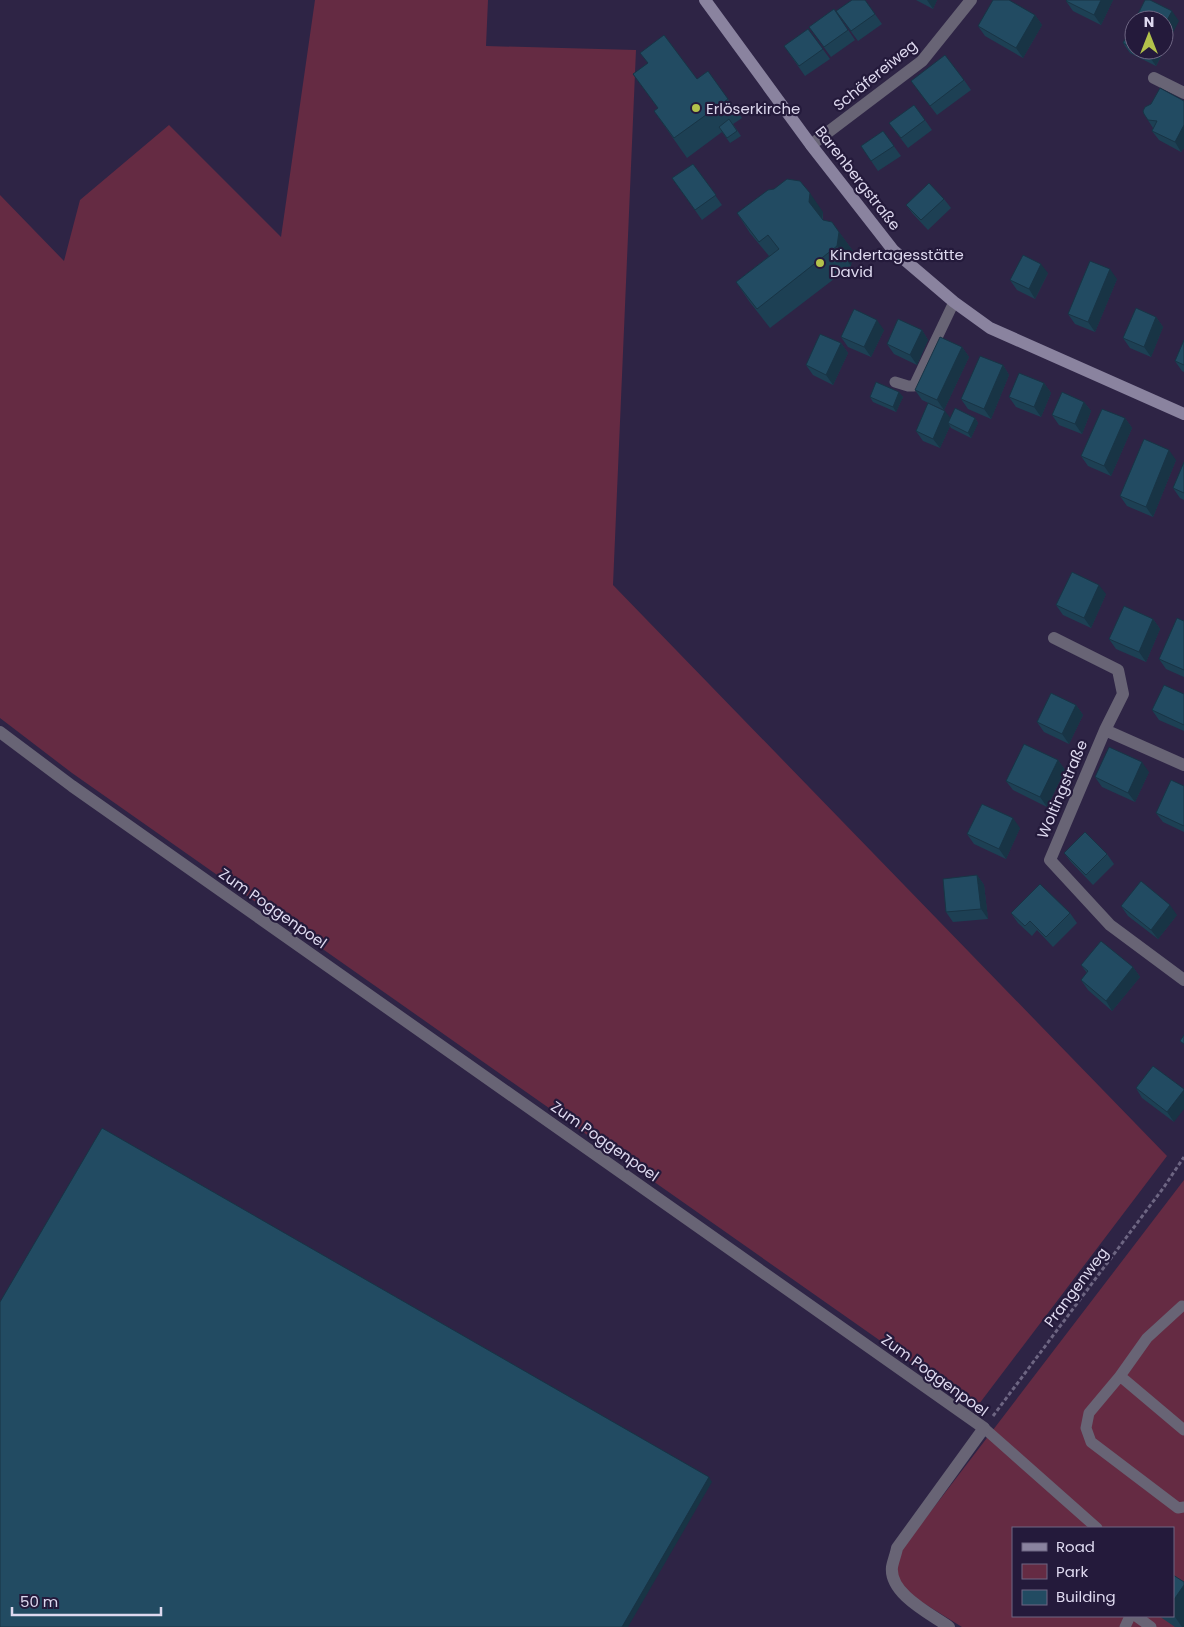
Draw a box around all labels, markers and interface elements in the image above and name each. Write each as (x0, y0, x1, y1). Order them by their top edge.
north arrow (1124, 10, 1174, 60)
text: N (1144, 12, 1154, 32)
street label: Schäfereiweg (829, 35, 921, 115)
place label: Erlöserkirche (706, 98, 800, 119)
marker: Erlöserkirche (690, 102, 702, 114)
street label: Barenbergstraße (810, 121, 906, 235)
place label: Kindertagesstätte David (830, 244, 964, 282)
marker: Kindertagesstätte David (814, 257, 826, 269)
street label: Woltingstraße (1032, 736, 1092, 842)
street label: Zum Poggenpoel (215, 863, 331, 953)
street label: Zum Poggenpoel (547, 1096, 663, 1186)
street label: Prangenweg (1039, 1243, 1113, 1331)
street label: Zum Poggenpoel (877, 1329, 993, 1421)
legend (1012, 1527, 1174, 1617)
text: Road (1056, 1536, 1095, 1557)
text: Park (1056, 1561, 1088, 1582)
scale bar (12, 1584, 161, 1616)
text: Building (1056, 1586, 1116, 1607)
text: 50 m (20, 1591, 58, 1612)

